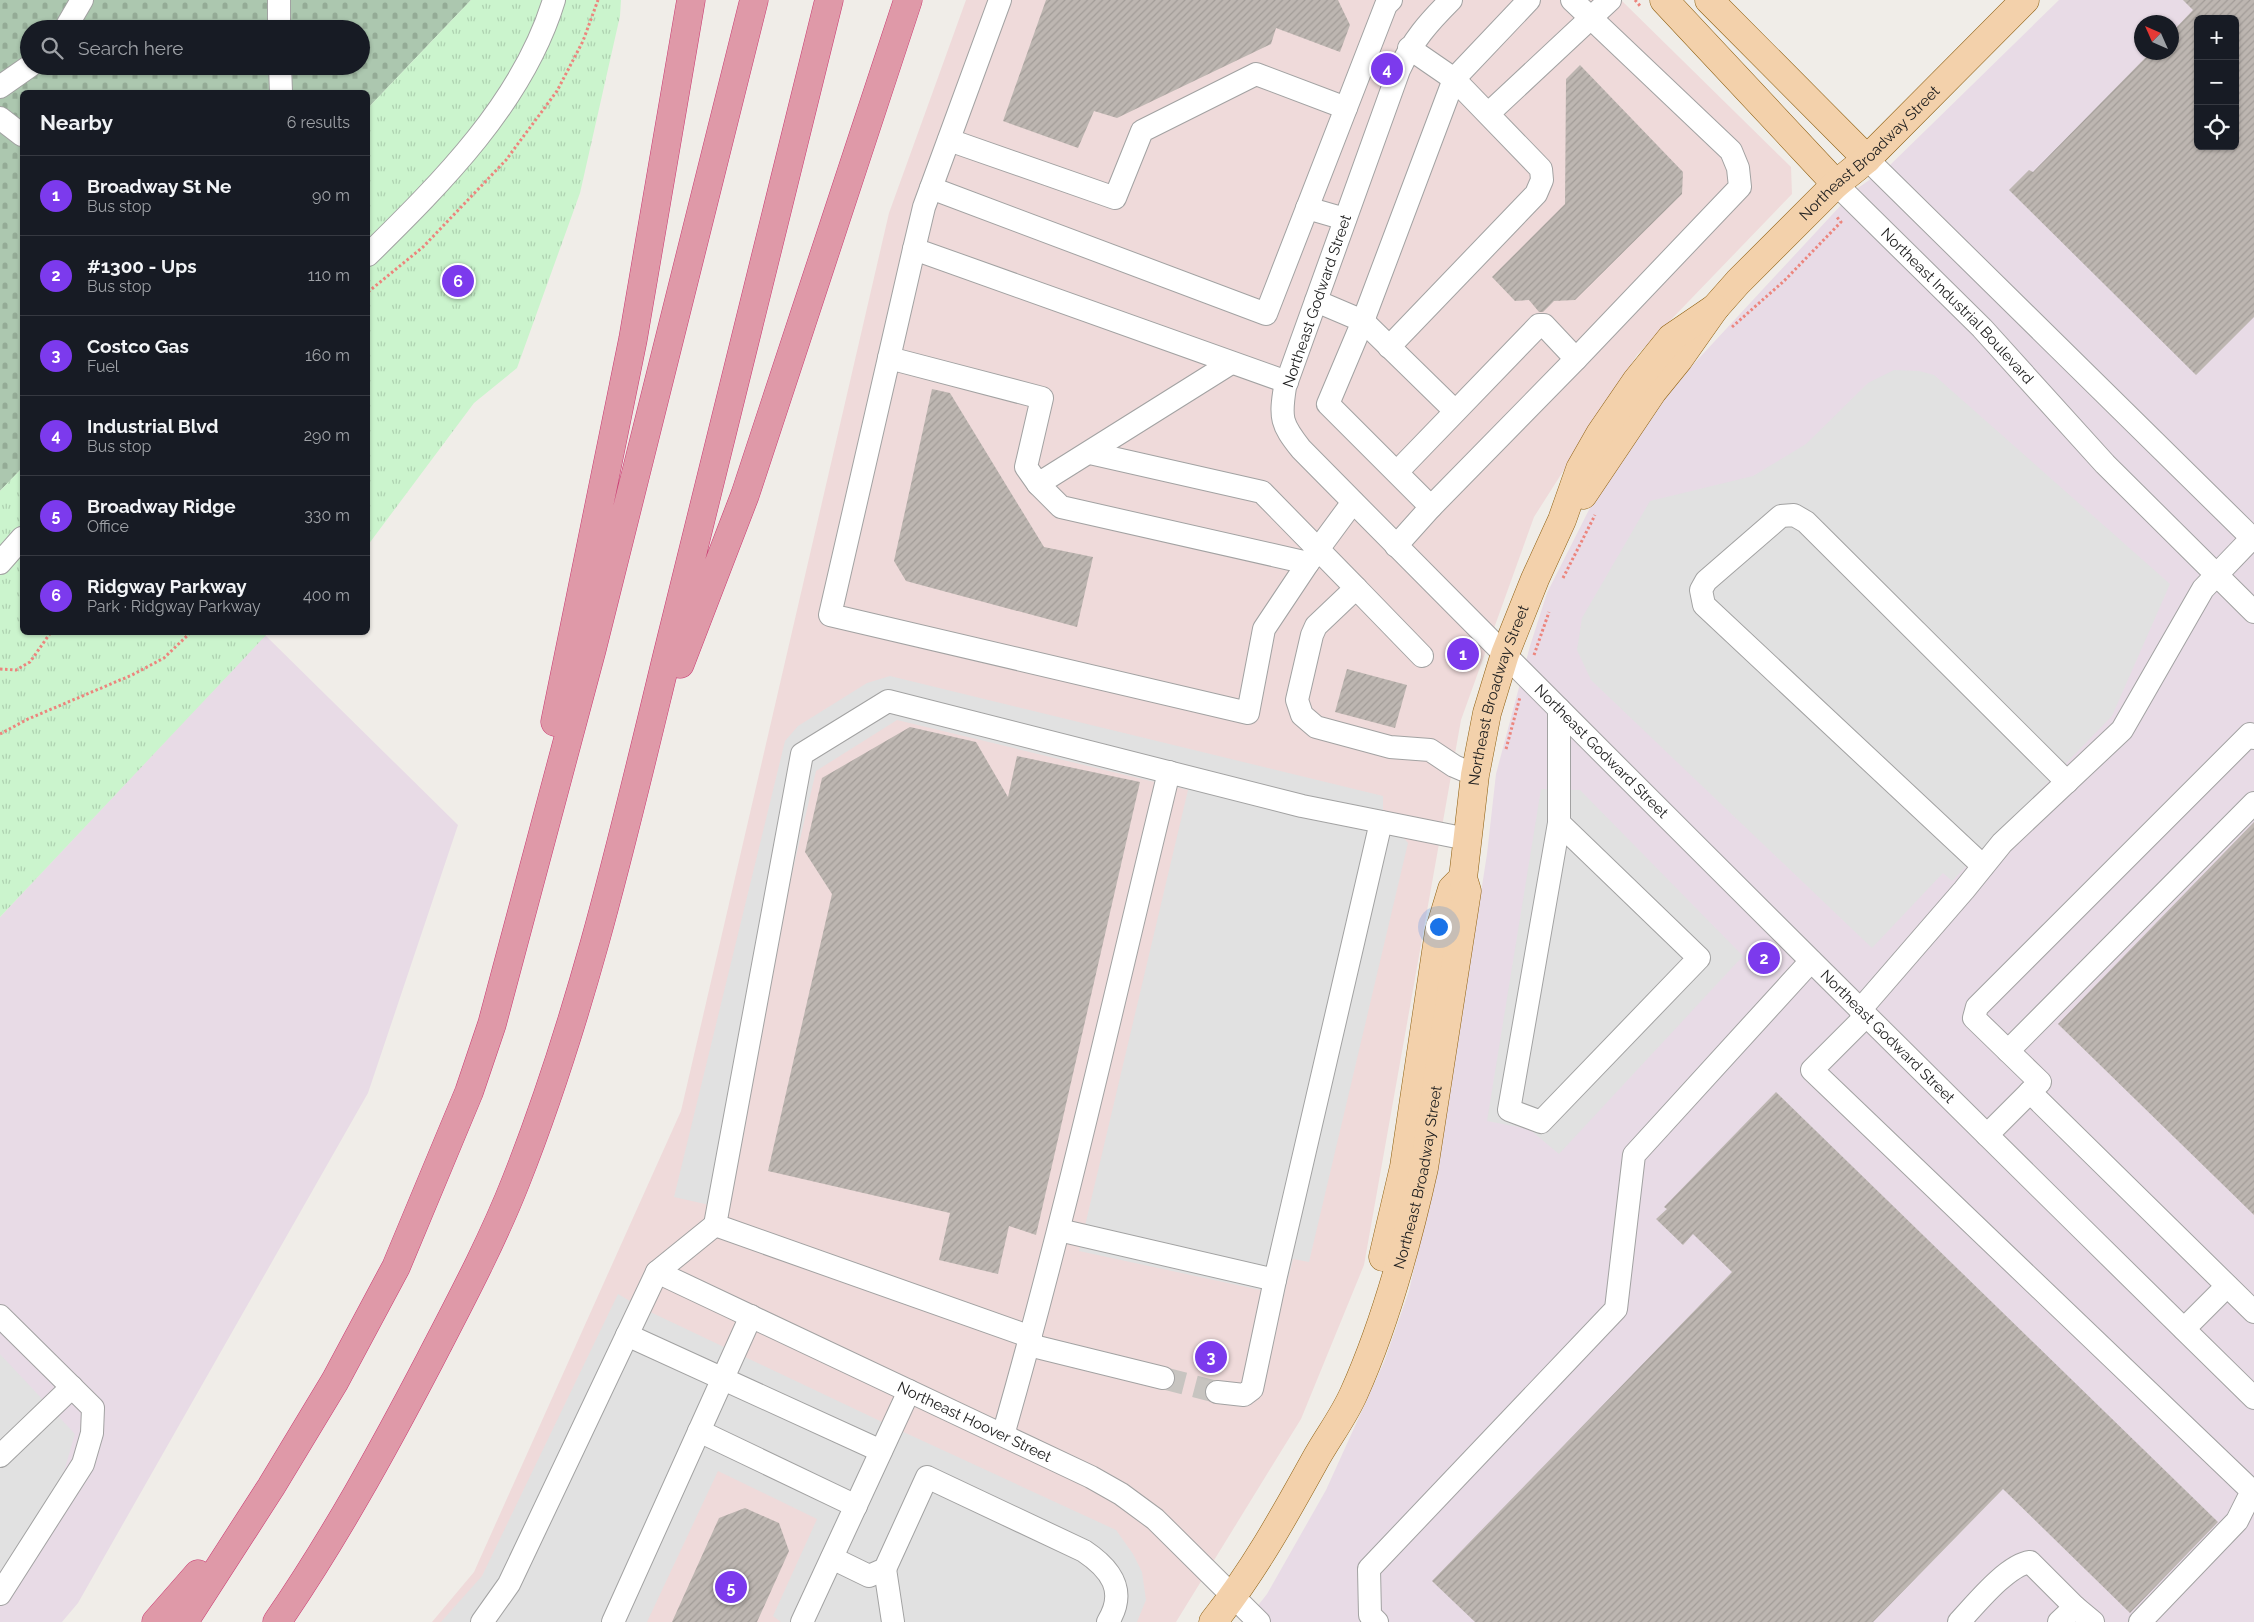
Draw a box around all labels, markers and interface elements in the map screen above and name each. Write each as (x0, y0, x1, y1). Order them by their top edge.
north arrow (2134, 15, 2179, 60)
map controls (2194, 15, 2239, 150)
button: + (2194, 15, 2239, 60)
search box (20, 20, 370, 75)
icon: search (38, 34, 66, 62)
text: Search here (78, 37, 184, 59)
pin: 4 (1371, 50, 1403, 88)
button: − (2194, 60, 2239, 105)
street label: Northeast Broadway Street (1796, 82, 1943, 224)
button: locate (2194, 105, 2239, 150)
text: Nearby (40, 110, 113, 135)
text: 6 results (287, 113, 350, 132)
text: Broadway St Ne (87, 175, 232, 197)
text: 1 (52, 186, 60, 205)
text: 90 m (312, 186, 350, 205)
text: Bus stop (87, 197, 151, 216)
street label: Northeast Godward Street (1279, 212, 1355, 390)
street label: Northeast Industrial Boulevard (1877, 224, 2037, 388)
text: #1300 - Ups (87, 255, 197, 277)
pin: 6 (442, 262, 474, 300)
text: 2 (51, 266, 61, 285)
text: 110 m (308, 266, 350, 285)
text: Bus stop (87, 277, 151, 296)
text: Costco Gas (87, 335, 189, 357)
text: 3 (52, 346, 60, 365)
text: 160 m (305, 346, 350, 365)
text: Fuel (87, 357, 119, 376)
text: Industrial Blvd (87, 415, 219, 437)
text: 4 (51, 426, 61, 445)
text: 290 m (304, 426, 350, 445)
text: Bus stop (87, 437, 151, 456)
text: Broadway Ridge (87, 495, 236, 517)
text: 5 (52, 506, 60, 525)
text: 330 m (304, 506, 350, 525)
text: Office (87, 517, 129, 536)
text: Ridgway Parkway (87, 575, 247, 597)
text: 6 (51, 586, 61, 605)
text: 400 m (303, 586, 350, 605)
text: Park · Ridgway Parkway (87, 597, 261, 616)
street label: Northeast Broadway Street (1465, 602, 1533, 786)
pin: 1 (1447, 635, 1479, 673)
street label: Northeast Godward Street (1531, 681, 1672, 822)
your location (1426, 914, 1452, 940)
pin: 2 (1748, 939, 1780, 977)
street label: Northeast Godward Street (1817, 966, 1958, 1107)
street label: Northeast Broadway Street (1390, 1084, 1446, 1271)
pin: 3 (1195, 1338, 1227, 1376)
street label: Northeast Hoover Street (895, 1378, 1054, 1466)
pin: 5 (715, 1568, 747, 1606)

